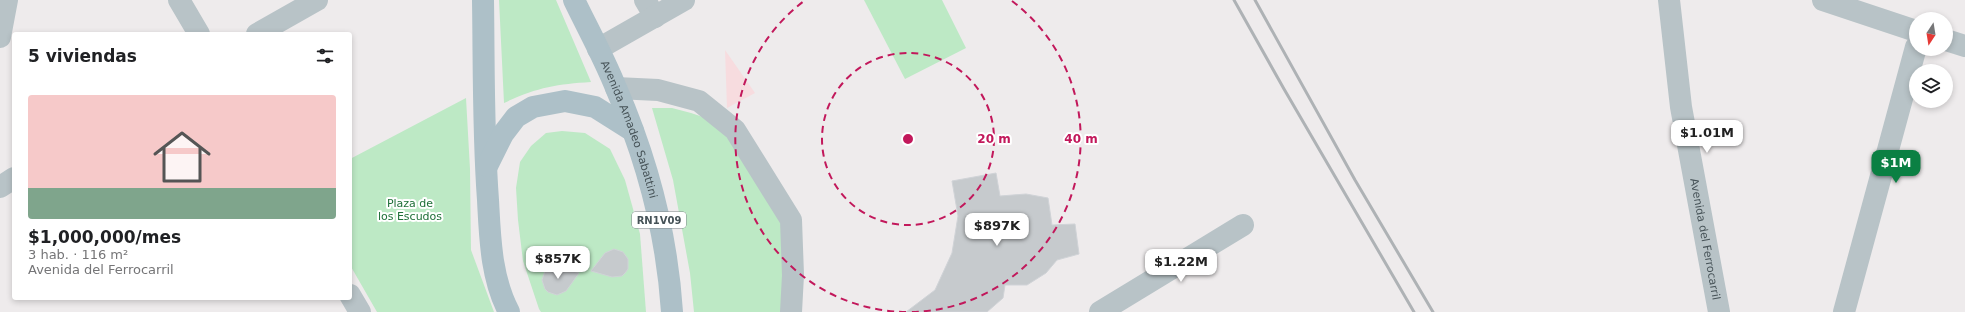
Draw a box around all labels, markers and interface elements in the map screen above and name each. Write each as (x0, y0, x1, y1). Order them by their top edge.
north arrow (1909, 12, 1953, 56)
map controls (1909, 12, 1953, 108)
icon: filters (314, 45, 336, 67)
text: 5 viviendas (28, 46, 137, 66)
street label: Avenida Amadeo Sabattini (598, 58, 660, 199)
button: layers (1909, 64, 1953, 108)
pin: $1.01M (1674, 120, 1740, 154)
icon: home (146, 121, 218, 193)
text: $1.01M (1680, 125, 1734, 140)
centre of rings (901, 132, 915, 146)
text: 20 m (977, 132, 1011, 146)
text: 40 m (1064, 132, 1098, 146)
pin: $1M (1877, 150, 1915, 184)
text: $1M (1880, 155, 1912, 170)
street label: Avenida del Ferrocarril (1688, 177, 1723, 301)
park label: Plaza de los Escudos (378, 197, 442, 223)
road number: RN1V09 (632, 212, 686, 228)
pin: $897K (969, 213, 1025, 247)
text: $897K (974, 218, 1020, 233)
text: $1,000,000/mes (28, 227, 181, 247)
pin: $857K (530, 246, 586, 280)
text: 3 hab. · 116 m² (28, 247, 128, 262)
pin: $1.22M (1148, 249, 1214, 283)
text: $857K (535, 251, 581, 266)
text: $1.22M (1154, 254, 1208, 269)
text: Avenida del Ferrocarril (28, 262, 174, 277)

